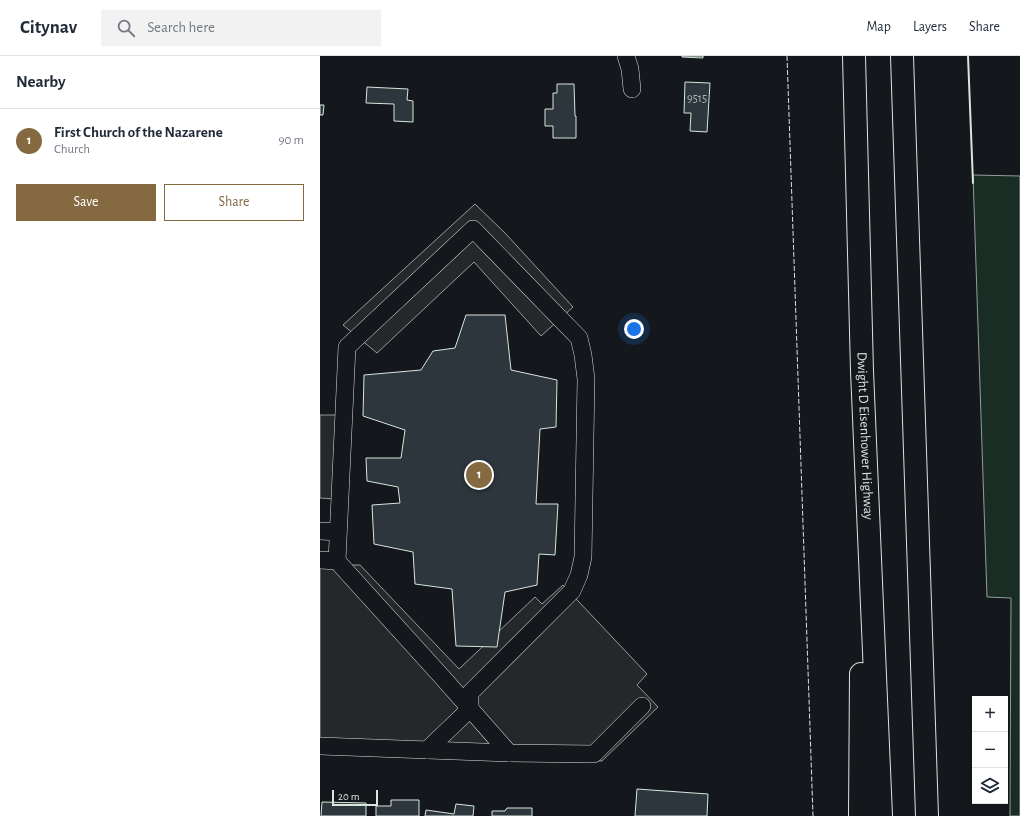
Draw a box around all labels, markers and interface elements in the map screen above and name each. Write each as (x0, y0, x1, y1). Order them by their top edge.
search box (101, 10, 381, 46)
icon: search (115, 17, 137, 39)
text: Citynav (20, 18, 77, 37)
text: Search here (147, 20, 215, 35)
text: Map (866, 20, 891, 34)
text: Layers (913, 20, 947, 34)
text: Share (969, 20, 1000, 34)
text: Nearby (16, 73, 66, 90)
house number: 9515 (687, 92, 707, 104)
text: First Church of the Nazarene (54, 125, 223, 140)
text: 1 (27, 134, 31, 147)
text: 90 m (278, 134, 304, 147)
text: Church (54, 143, 90, 156)
button: Save (16, 184, 156, 221)
button: Share (164, 184, 304, 221)
your location (624, 319, 644, 339)
street label: Dwight D Eisenhower Highway (855, 352, 875, 520)
pin: 1 (466, 460, 492, 490)
map controls (972, 696, 1008, 804)
button: + (972, 696, 1008, 732)
button: − (972, 732, 1008, 768)
button: layers (972, 768, 1008, 804)
scale bar (332, 788, 378, 807)
text: 20 m (338, 791, 359, 802)

